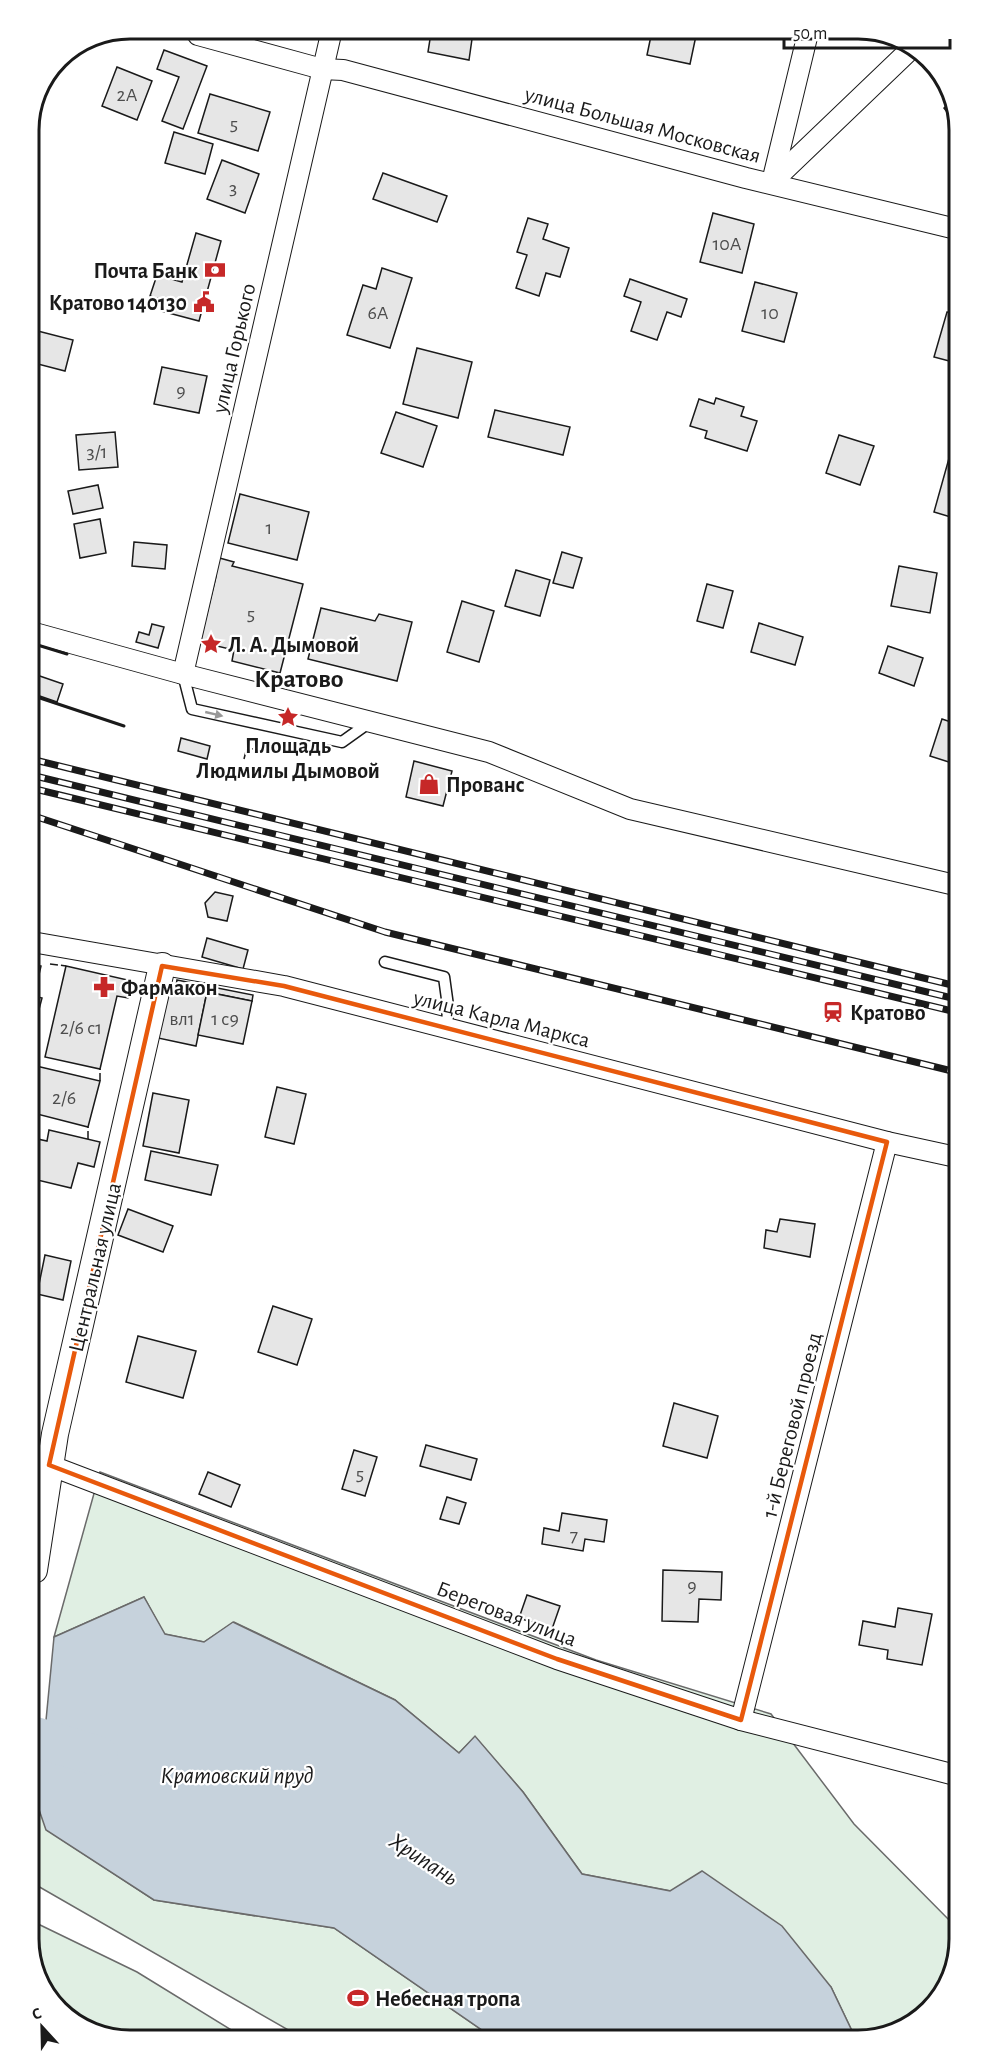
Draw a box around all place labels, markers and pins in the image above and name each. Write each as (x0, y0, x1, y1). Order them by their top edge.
bank icon: Почта Банк (203, 258, 227, 282)
place label: Почта Банк (93, 260, 198, 282)
public building icon: Кратово 140130 (192, 290, 216, 314)
place label: Кратово 140130 (49, 292, 187, 314)
place icon: Л. А. Дымовой (199, 632, 223, 656)
place label: Л. А. Дымовой (228, 634, 359, 656)
place icon: Площадь Людмилы Дымовой (276, 705, 300, 729)
place label: Площадь Людмилы Дымовой (196, 735, 380, 782)
shop icon: Прованс (417, 772, 441, 796)
place label: Прованс (446, 774, 525, 796)
pharmacy icon: Фармакон (92, 975, 116, 999)
place label: Фармакон (121, 977, 218, 999)
station icon: Кратово (821, 1000, 845, 1024)
place label: Кратово (850, 1002, 926, 1024)
sports icon: Небесная тропа (346, 1986, 370, 2010)
place label: Небесная тропа (375, 1988, 520, 2010)

